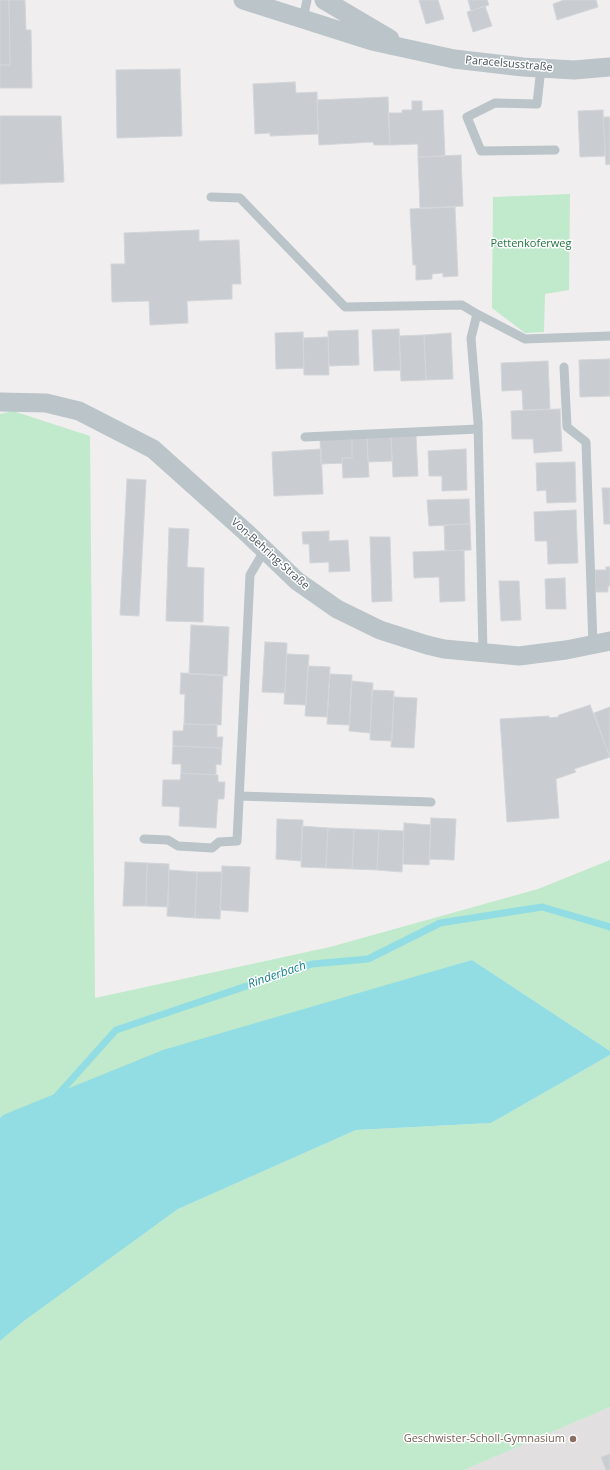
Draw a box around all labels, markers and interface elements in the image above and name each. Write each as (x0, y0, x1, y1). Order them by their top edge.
street label: Paracelsusstraße (465, 54, 553, 74)
park label: Pettenkoferweg (490, 237, 572, 251)
street label: Von-Behring-Straße (228, 515, 312, 593)
water label: Rinderbach (246, 958, 308, 992)
place label: Geschwister-Scholl-Gymnasium (404, 1432, 565, 1446)
marker: Geschwister-Scholl-Gymnasium (568, 1434, 578, 1444)

